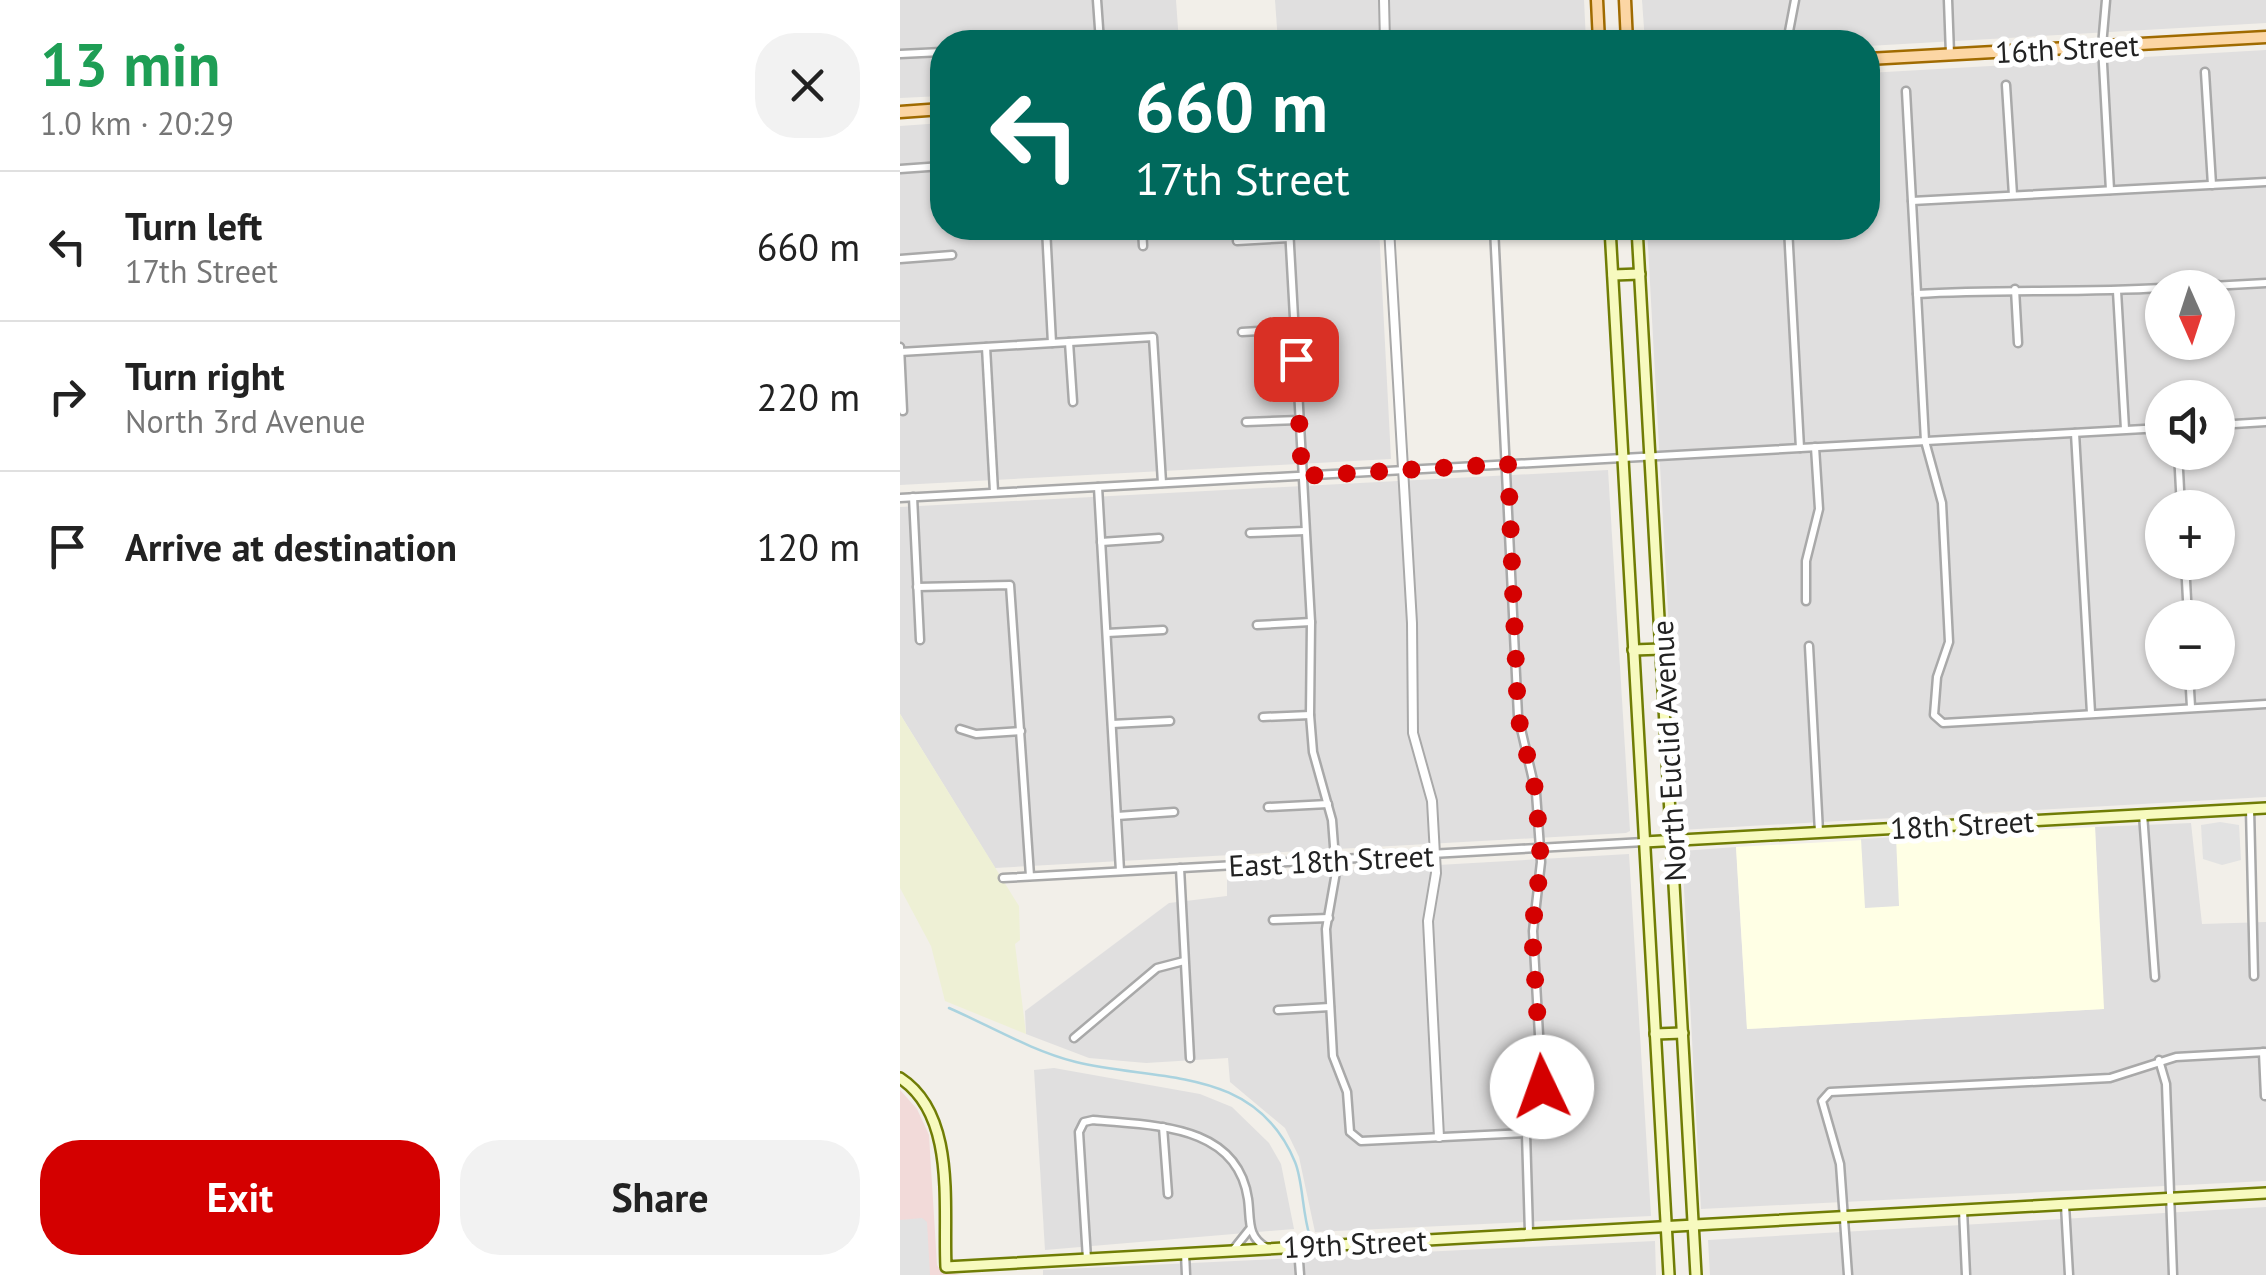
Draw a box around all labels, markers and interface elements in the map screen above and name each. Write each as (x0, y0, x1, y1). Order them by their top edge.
text: 13 min (40, 25, 220, 103)
street label: 16th Street (1994, 25, 2140, 71)
button: close (755, 33, 860, 138)
text: 660 m (1135, 61, 1328, 151)
icon: left (970, 70, 1100, 200)
text: 1.0 km · 20:29 (40, 102, 234, 144)
text: 17th Street (1135, 149, 1350, 207)
text: Turn left (125, 201, 262, 250)
icon: left (40, 219, 95, 274)
text: 660 m (757, 222, 860, 271)
text: 17th Street (125, 250, 278, 292)
north arrow (2145, 270, 2235, 360)
map controls (2145, 270, 2235, 690)
pin (1254, 317, 1339, 402)
icon: arrive (1269, 332, 1324, 387)
text: Turn right (125, 351, 285, 400)
icon: right (40, 369, 95, 424)
text: 220 m (757, 372, 860, 421)
button: sound (2145, 380, 2235, 470)
text: North 3rd Avenue (125, 400, 365, 442)
button: + (2145, 490, 2235, 580)
icon: arrive (40, 519, 95, 574)
text: Arrive at destination (125, 522, 457, 571)
text: 120 m (757, 522, 860, 571)
button: − (2145, 600, 2235, 690)
street label: North Euclid Avenue (1642, 619, 1694, 883)
street label: 18th Street (1889, 801, 2035, 847)
street label: East 18th Street (1227, 835, 1435, 885)
position arrow (1490, 1035, 1594, 1139)
button: Exit (40, 1140, 440, 1255)
button: Share (460, 1140, 860, 1255)
street label: 19th Street (1282, 1220, 1428, 1266)

